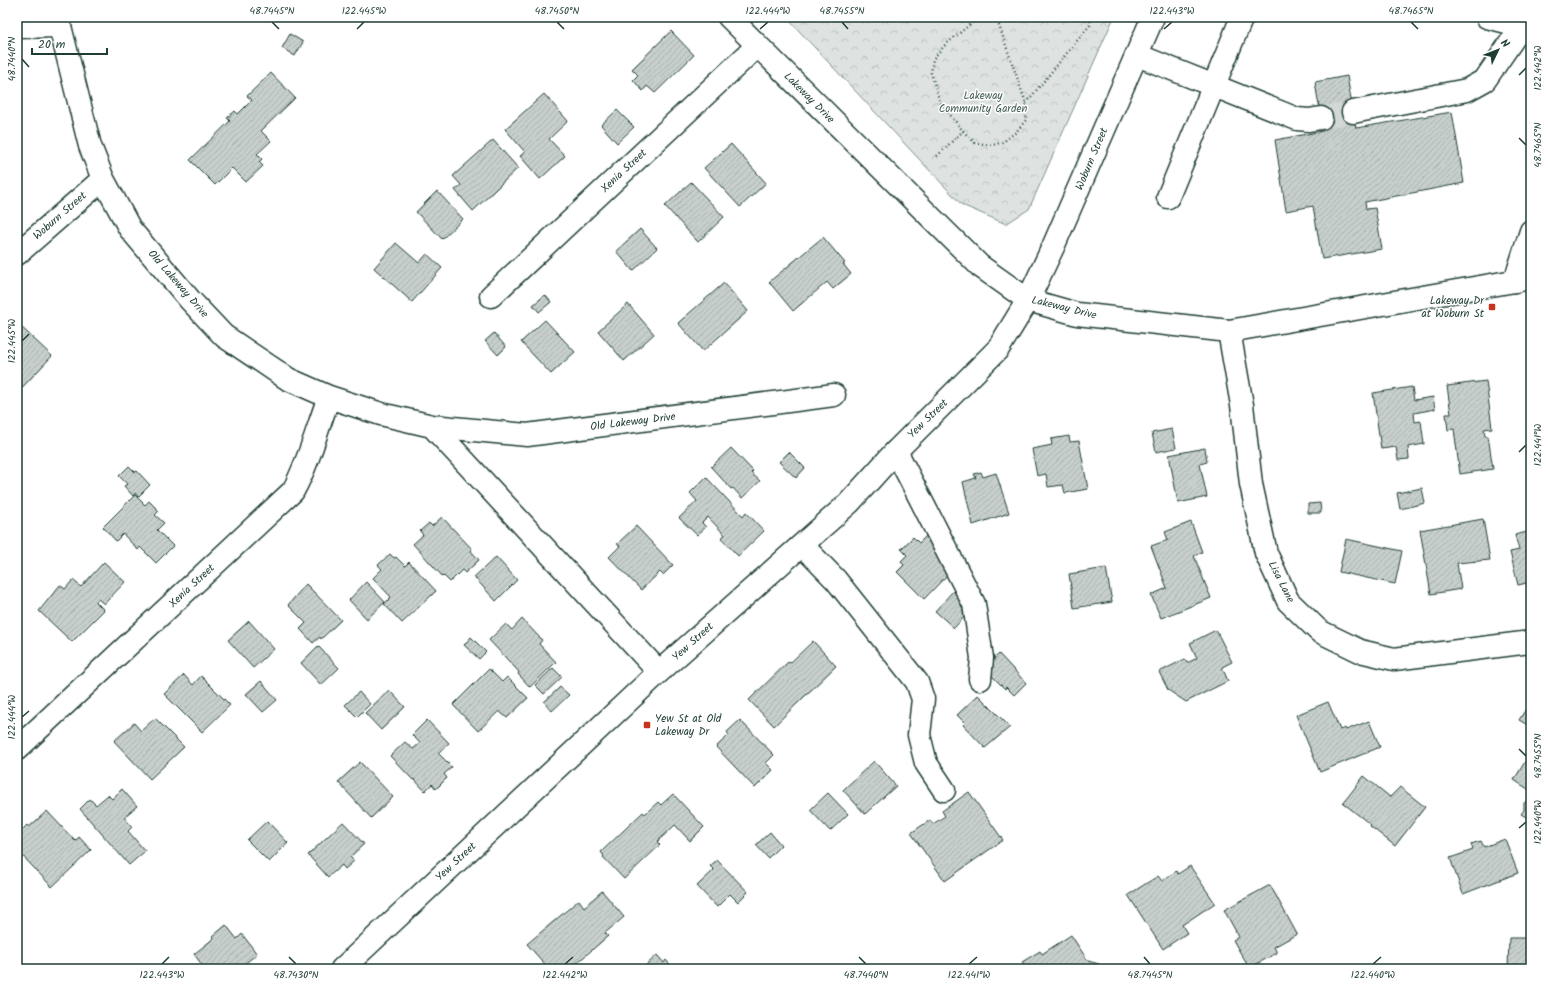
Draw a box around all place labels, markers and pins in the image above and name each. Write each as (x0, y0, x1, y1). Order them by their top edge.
place label: Lakeway Dr at Woburn St (1422, 292, 1485, 323)
marker: Lakeway Dr at Woburn St (1487, 302, 1497, 312)
place label: Yew St at Old Lakeway Dr (655, 710, 722, 741)
marker: Yew St at Old Lakeway Dr (642, 720, 652, 730)

